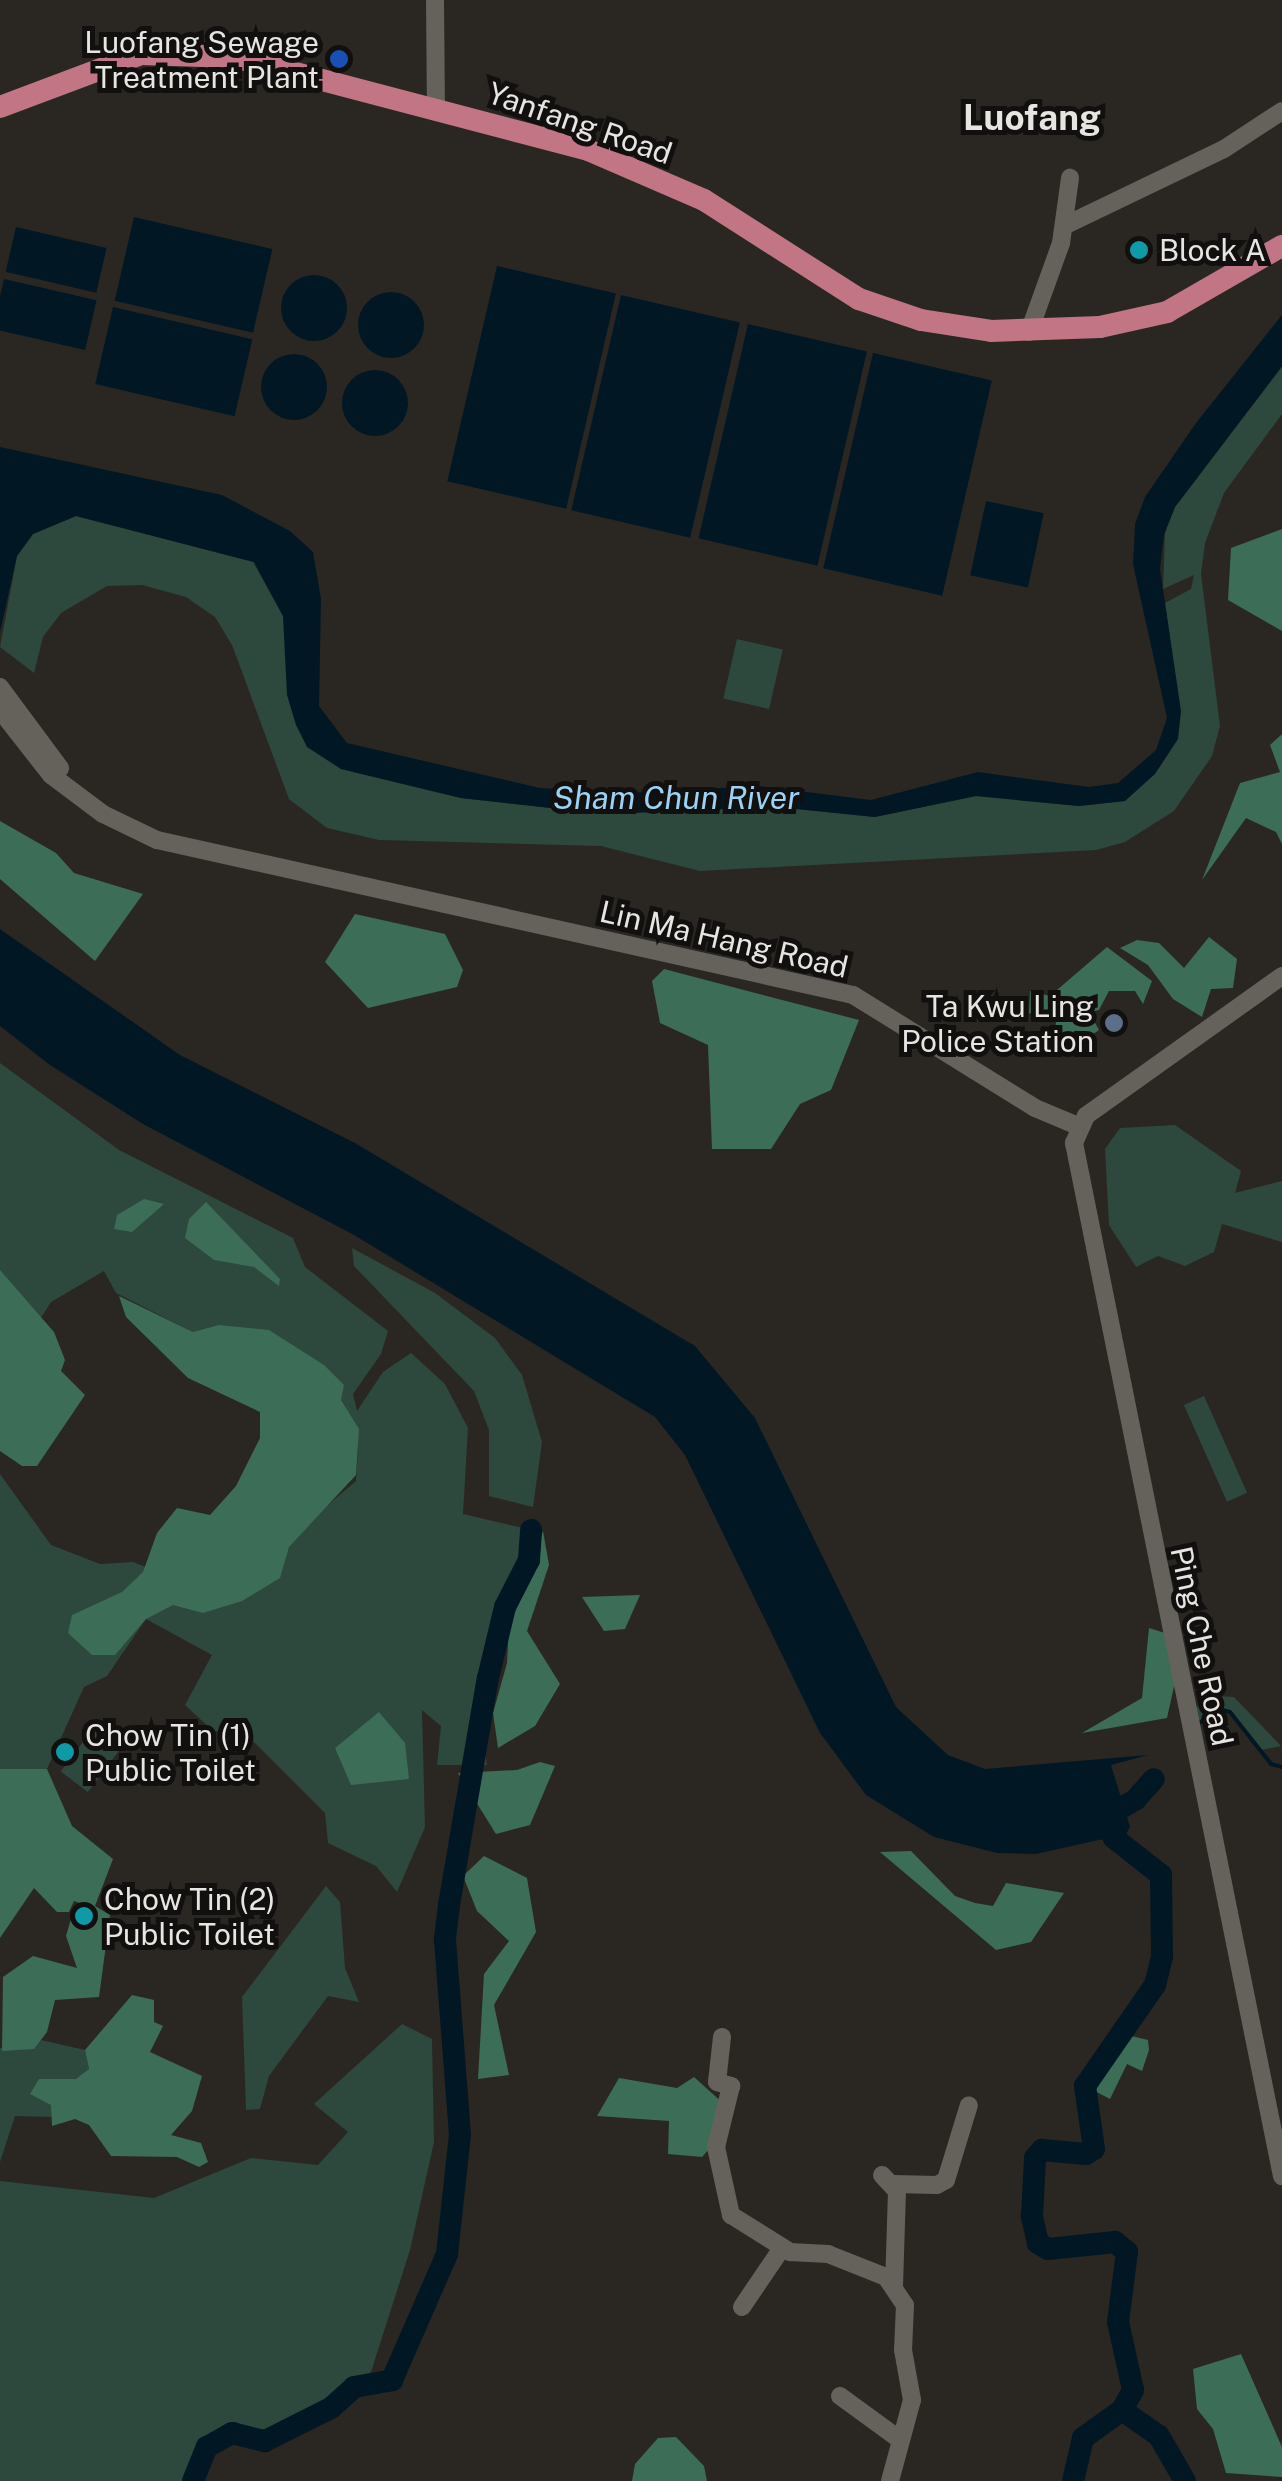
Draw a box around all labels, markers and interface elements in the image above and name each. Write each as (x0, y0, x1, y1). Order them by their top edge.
place label: Luofang Sewage Treatment Plant (84, 24, 319, 94)
marker: Luofang Sewage Treatment Plant (328, 48, 350, 70)
street label: Yanfang Road (483, 75, 677, 171)
district label: Luofang (963, 97, 1101, 139)
place label: Block A (1159, 232, 1266, 268)
marker: Block A (1128, 239, 1150, 261)
water label: Sham Chun River (553, 779, 799, 817)
street label: Lin Ma Hang Road (596, 893, 852, 985)
place label: Ta Kwu Ling Police Station (901, 988, 1094, 1058)
marker: Ta Kwu Ling Police Station (1103, 1012, 1125, 1034)
street label: Ping Che Road (1163, 1543, 1241, 1749)
place label: Chow Tin (1) Public Toilet (85, 1717, 256, 1788)
marker: Chow Tin (1) Public Toilet (54, 1741, 76, 1763)
place label: Chow Tin (2) Public Toilet (104, 1881, 275, 1952)
marker: Chow Tin (2) Public Toilet (73, 1905, 95, 1927)

